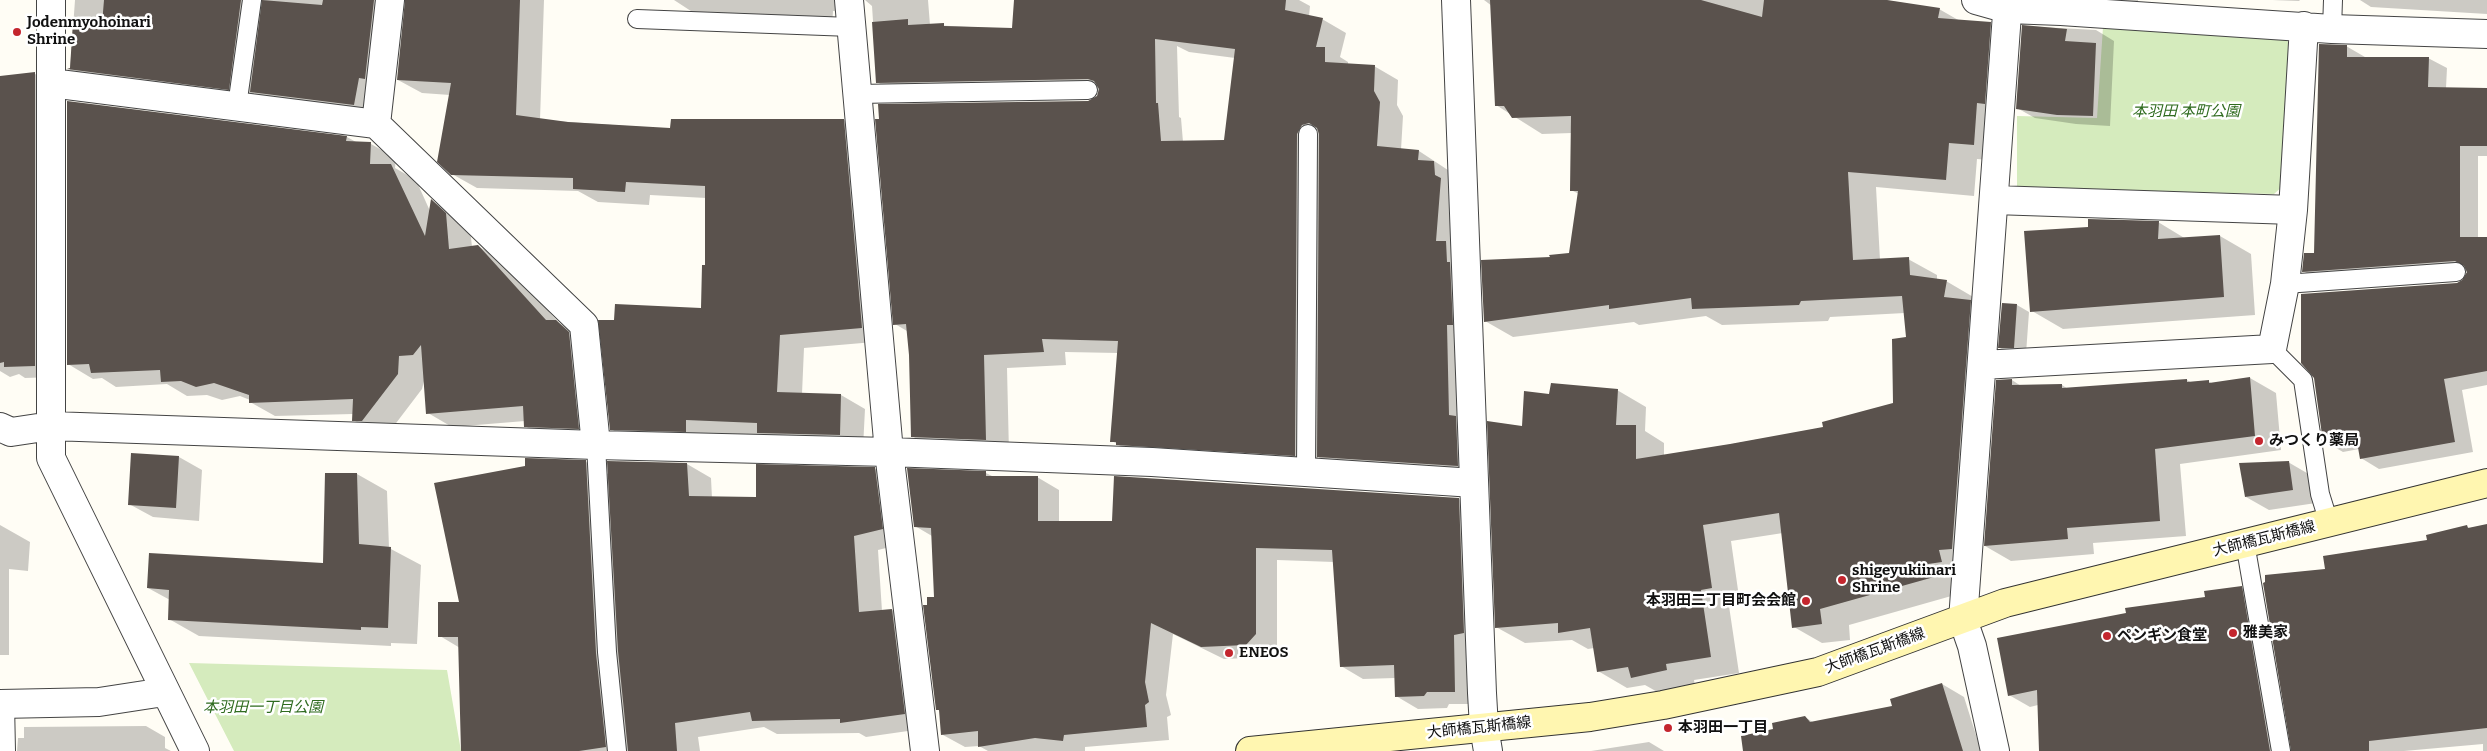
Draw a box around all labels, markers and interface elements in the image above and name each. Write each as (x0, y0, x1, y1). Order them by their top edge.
place label: Jodenmyohoinari Shrine (27, 14, 151, 49)
marker: Jodenmyohoinari Shrine (11, 26, 23, 38)
park label: 本羽田 本町公園 (2132, 103, 2240, 121)
place label: みつくり薬局 (2269, 432, 2359, 450)
marker: みつくり薬局 (2253, 435, 2265, 447)
street label: 大師橋瓦斯橋線 (2211, 518, 2317, 560)
place label: shigeyukiinari Shrine (1852, 562, 1956, 597)
marker: shigeyukiinari Shrine (1836, 574, 1848, 586)
place label: 本羽田二丁目町会会館 (1646, 592, 1796, 610)
marker: 本羽田二丁目町会会館 (1800, 595, 1812, 607)
place label: 雅美家 (2243, 624, 2288, 642)
street label: 大師橋瓦斯橋線 (1823, 625, 1927, 677)
place label: ペンギン食堂 (2117, 627, 2207, 645)
marker: 雅美家 (2227, 627, 2239, 639)
marker: ペンギン食堂 (2101, 630, 2113, 642)
place label: ENEOS (1239, 644, 1288, 662)
marker: ENEOS (1223, 647, 1235, 659)
park label: 本羽田一丁目公園 (203, 699, 323, 717)
street label: 大師橋瓦斯橋線 (1426, 714, 1532, 742)
place label: 本羽田一丁目 (1678, 719, 1768, 737)
marker: 本羽田一丁目 (1662, 722, 1674, 734)

